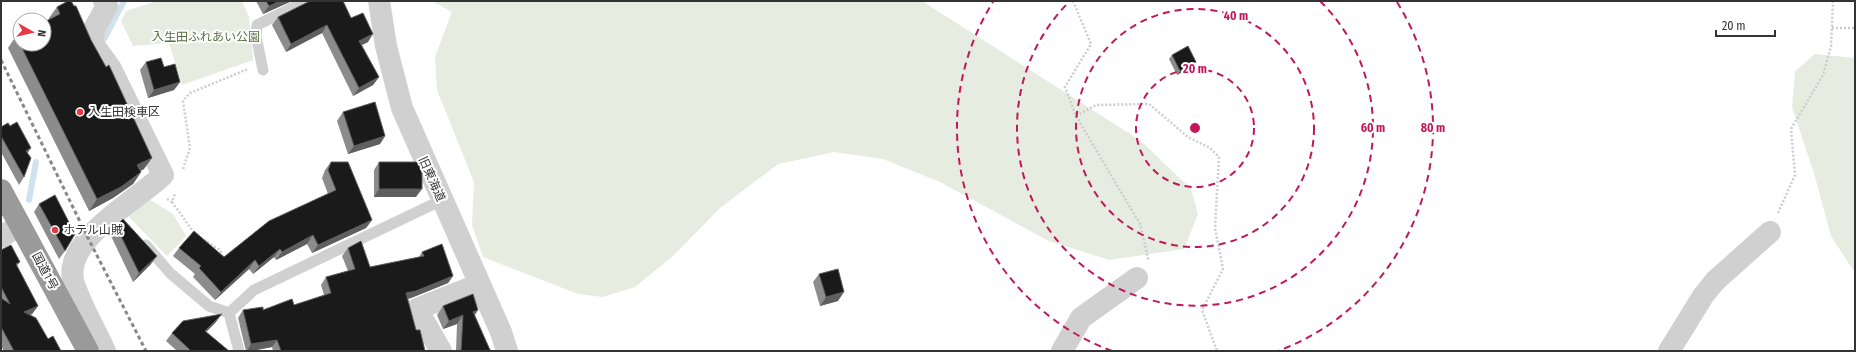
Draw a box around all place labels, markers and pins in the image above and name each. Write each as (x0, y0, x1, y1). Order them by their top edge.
place label: 入生田検車区 (88, 105, 160, 119)
marker: 入生田検車区 (75, 107, 85, 117)
centre of rings (1188, 121, 1202, 135)
place label: ホテル山賊 (63, 223, 123, 237)
marker: ホテル山賊 (50, 225, 60, 235)

